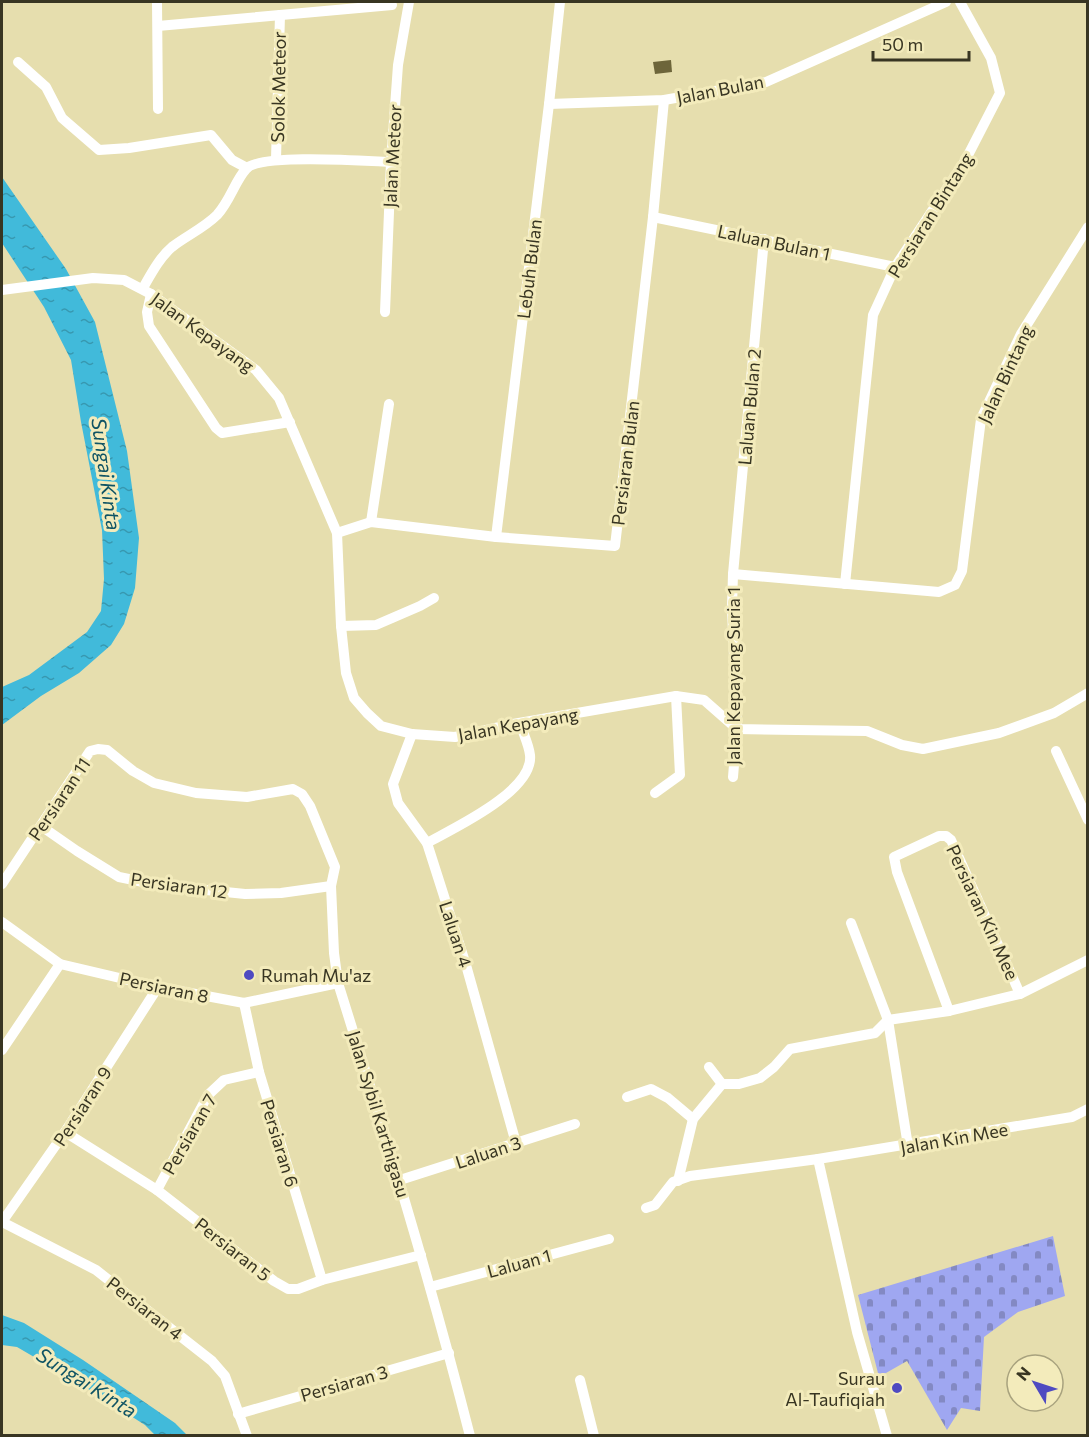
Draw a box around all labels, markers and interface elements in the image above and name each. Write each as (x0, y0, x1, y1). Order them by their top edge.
scale bar (873, 24, 969, 62)
street label: Solok Meteor (266, 31, 290, 143)
text: 50 m (882, 33, 923, 55)
street label: Jalan Bulan (675, 70, 765, 108)
street label: Jalan Meteor (378, 104, 406, 208)
street label: Persiaran Bintang (883, 148, 977, 282)
street label: Lebuh Bulan (512, 218, 546, 320)
street label: Laluan Bulan 1 (716, 219, 832, 265)
street label: Jalan Kepayang (147, 287, 259, 377)
street label: Jalan Bintang (973, 321, 1037, 427)
street label: Laluan Bulan 2 (733, 348, 765, 466)
street label: Persiaran Bulan (606, 399, 644, 527)
water label: Sungai Kinta (87, 416, 127, 532)
street label: Jalan Kepayang Suria 1 (722, 587, 744, 765)
street label: Jalan Kepayang (456, 703, 580, 745)
street label: Persiaran 11 (23, 753, 95, 845)
street label: Persiaran Kin Mee (942, 841, 1024, 983)
street label: Persiaran 12 (129, 867, 229, 903)
street label: Laluan 4 (435, 898, 477, 970)
place label: Rumah Mu'az (261, 964, 371, 986)
street label: Persiaran 8 (117, 967, 211, 1007)
marker: Rumah Mu'az (242, 968, 256, 982)
street label: Jalan Sybil Karthigasu (343, 1028, 415, 1200)
street label: Persiaran 9 (48, 1062, 116, 1150)
street label: Persiaran 7 (157, 1090, 221, 1178)
street label: Persiaran 6 (256, 1096, 304, 1190)
street label: Jalan Kin Mee (898, 1118, 1010, 1158)
street label: Laluan 3 (452, 1131, 524, 1173)
street label: Persiaran 5 (191, 1213, 275, 1285)
street label: Laluan 1 (485, 1244, 553, 1282)
street label: Persiaran 4 (103, 1271, 188, 1345)
water label: Sungai Kinta (33, 1342, 141, 1422)
north arrow (1005, 1353, 1065, 1413)
street label: Persiaran 3 (298, 1360, 390, 1406)
text: N (1012, 1363, 1034, 1384)
place label: Surau Al-Taufiqiah (785, 1367, 885, 1410)
marker: Surau Al-Taufiqiah (890, 1381, 904, 1395)

